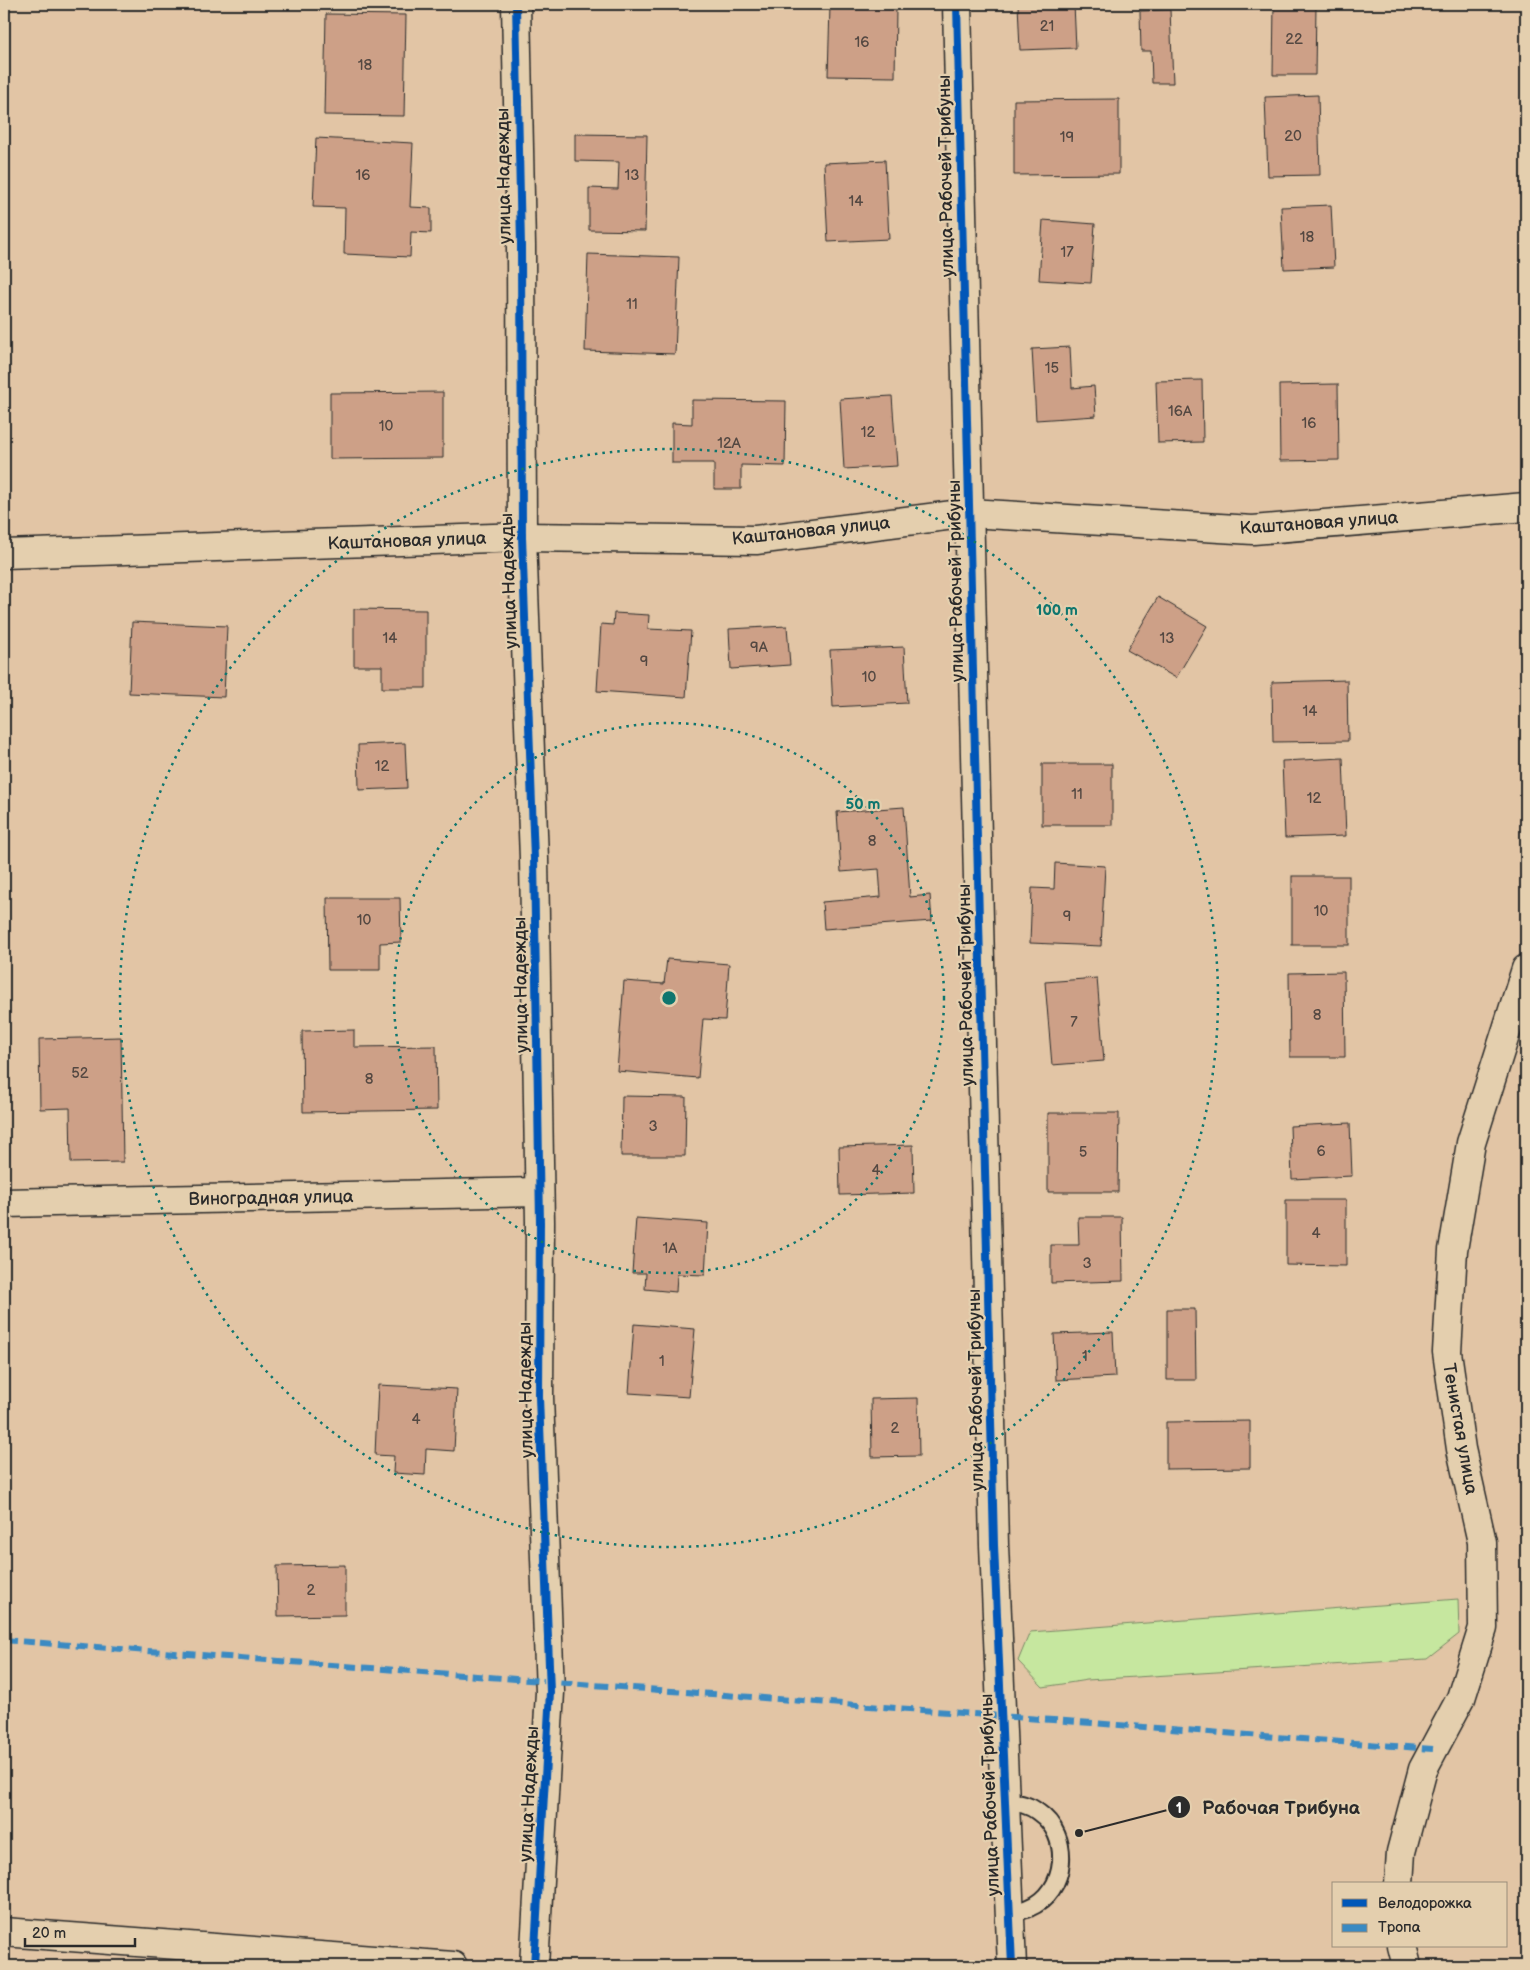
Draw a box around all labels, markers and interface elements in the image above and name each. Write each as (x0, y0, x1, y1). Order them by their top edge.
house number: 21 (1040, 17, 1054, 36)
house number: 22 (1285, 30, 1303, 49)
house number: 16 (855, 33, 869, 52)
house number: 18 (358, 56, 373, 75)
street label: улица Рабочей Трибуны (934, 75, 958, 277)
street label: улица Надежды (492, 108, 516, 244)
house number: 20 (1284, 127, 1302, 146)
house number: 19 (1060, 128, 1074, 147)
house number: 16 (356, 166, 370, 185)
house number: 13 (624, 166, 640, 185)
house number: 14 (849, 192, 863, 211)
house number: 18 (1300, 228, 1315, 247)
house number: 17 (1060, 243, 1074, 262)
house number: 11 (626, 295, 638, 314)
house number: 15 (1045, 359, 1059, 378)
house number: 16А (1168, 402, 1193, 421)
house number: 16 (1302, 414, 1316, 433)
house number: 10 (379, 417, 393, 436)
house number: 12 (861, 423, 875, 442)
house number: 12А (717, 434, 742, 453)
street label: улица Рабочей Трибуны (944, 480, 968, 682)
street label: Каштановая улица (1239, 507, 1399, 539)
street label: Каштановая улица (731, 512, 892, 550)
street label: улица Надежды (496, 513, 522, 649)
street label: Каштановая улица (327, 528, 487, 554)
text: 100 m (1036, 601, 1078, 620)
house number: 14 (383, 629, 397, 648)
house number: 13 (1159, 629, 1175, 648)
house number: 9А (750, 638, 769, 657)
house number: 9 (640, 652, 648, 671)
house number: 10 (862, 668, 876, 687)
house number: 14 (1303, 702, 1317, 721)
house number: 12 (375, 757, 389, 776)
house number: 11 (1071, 785, 1083, 804)
house number: 12 (1307, 789, 1321, 808)
text: 50 m (846, 795, 881, 814)
house number: 8 (868, 832, 877, 851)
street label: улица Рабочей Трибуны (954, 884, 978, 1086)
house number: 10 (1314, 902, 1328, 921)
house number: 9 (1063, 907, 1071, 926)
house number: 10 (357, 911, 371, 930)
street label: улица Надежды (509, 917, 533, 1053)
centre of rings (660, 989, 678, 1007)
house number: 8 (1313, 1006, 1322, 1025)
house number: 7 (1070, 1013, 1078, 1032)
house number: 52 (71, 1064, 89, 1083)
house number: 8 (365, 1070, 374, 1089)
house number: 3 (648, 1117, 658, 1136)
house number: 6 (1316, 1142, 1326, 1161)
house number: 5 (1079, 1143, 1087, 1162)
house number: 4 (871, 1161, 881, 1180)
street label: Виноградная улица (188, 1186, 354, 1210)
house number: 4 (1311, 1224, 1321, 1243)
house number: 1А (663, 1239, 678, 1258)
house number: 3 (1082, 1254, 1092, 1273)
street label: улица Рабочей Трибуны (964, 1289, 988, 1491)
street label: улица Надежды (514, 1322, 538, 1458)
house number: 1 (1082, 1347, 1088, 1366)
house number: 1 (659, 1352, 665, 1371)
street label: Тенистая улица (1438, 1362, 1482, 1497)
house number: 4 (411, 1410, 421, 1429)
house number: 2 (891, 1419, 900, 1438)
house number: 2 (307, 1581, 316, 1600)
street label: улица Рабочей Трибуны (976, 1694, 1004, 1896)
street label: улица Надежды (515, 1726, 543, 1862)
callout: Рабочая Трибуна (1167, 1790, 1370, 1824)
text: Рабочая Трибуна (1202, 1797, 1361, 1820)
text: 1 (1176, 1799, 1182, 1818)
legend (1332, 1882, 1508, 1948)
text: Велодорожка (1378, 1894, 1472, 1913)
scale bar (25, 1915, 135, 1947)
text: Тропа (1378, 1918, 1421, 1937)
text: 20 m (32, 1924, 66, 1943)

